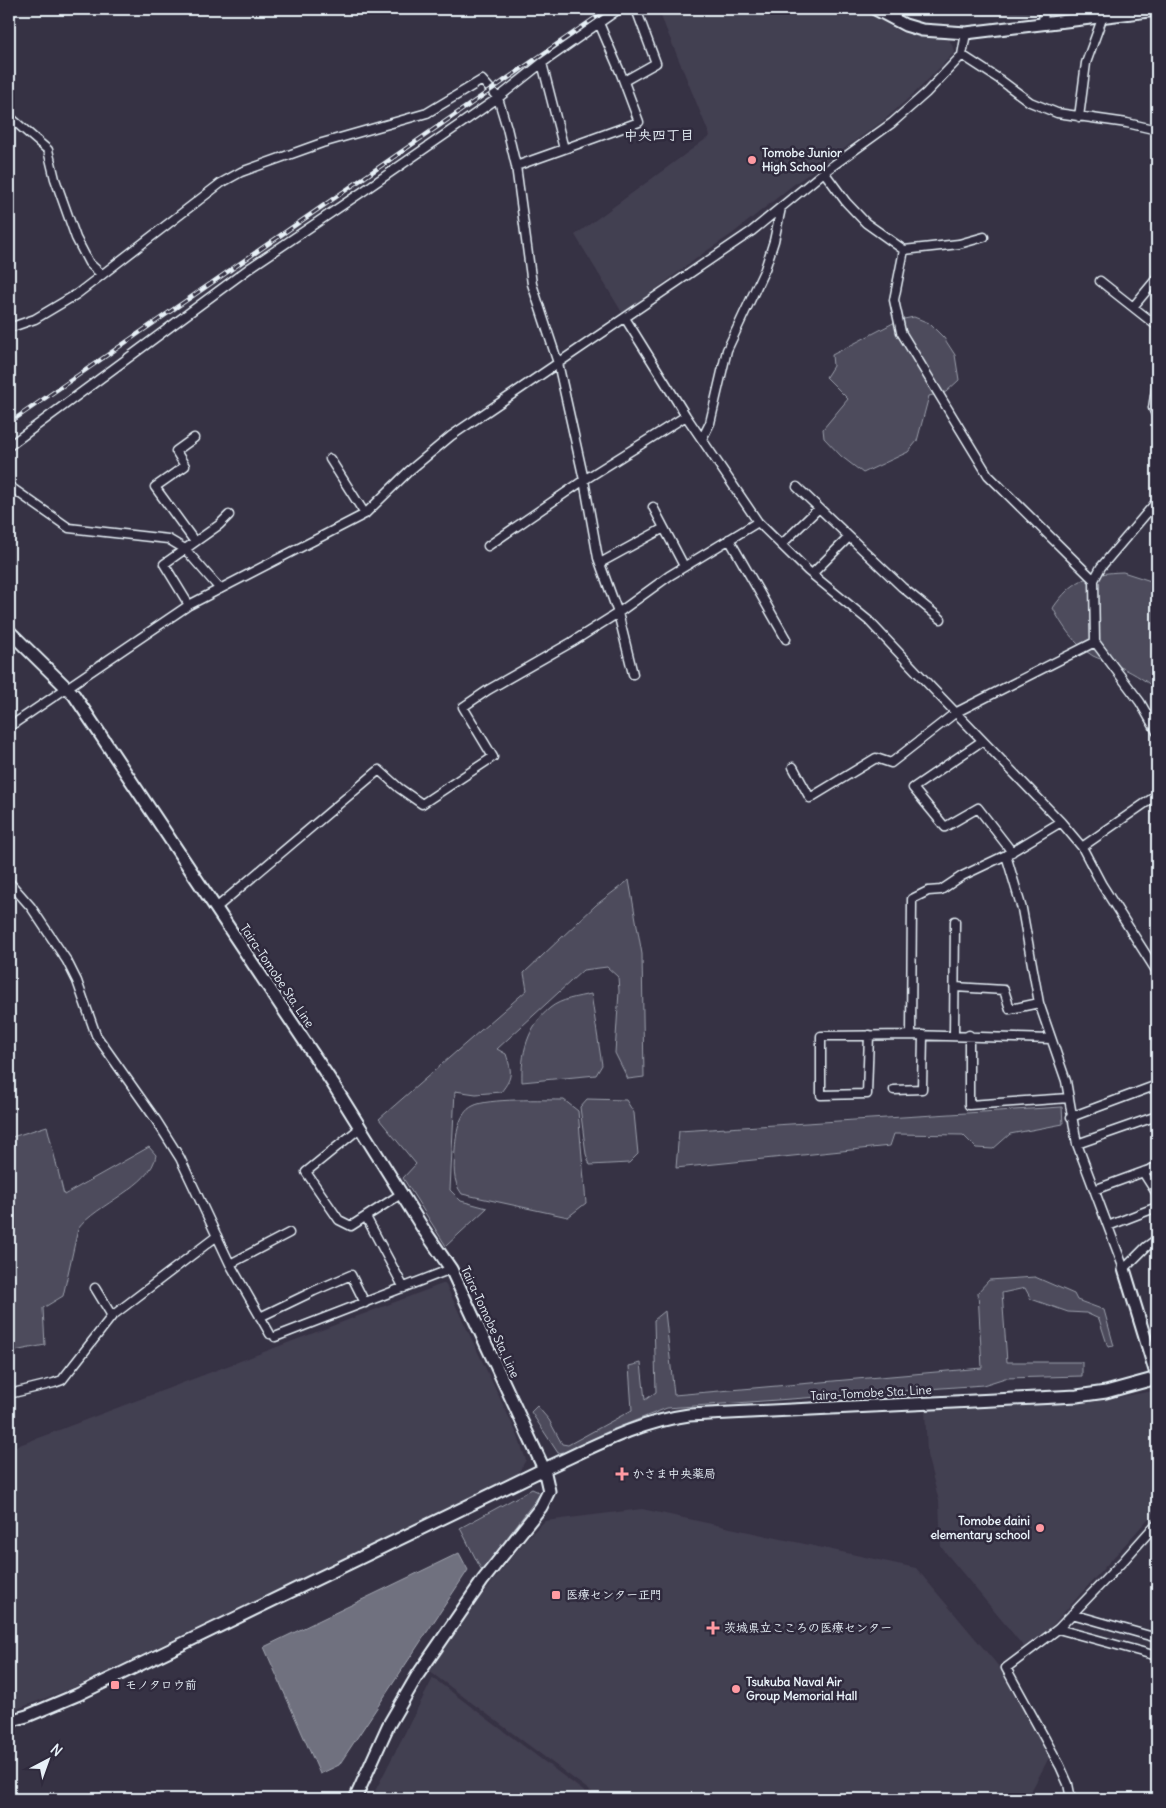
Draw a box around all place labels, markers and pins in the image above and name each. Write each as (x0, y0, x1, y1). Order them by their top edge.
place label: Tomobe Junior High School (762, 145, 842, 175)
marker: Tomobe Junior High School (746, 154, 758, 166)
place label: かさま中央薬局 (632, 1466, 716, 1481)
marker: かさま中央薬局 (616, 1468, 628, 1480)
place label: Tomobe daini elementary school (930, 1513, 1030, 1543)
marker: Tomobe daini elementary school (1034, 1522, 1046, 1534)
place label: 医療センター正門 (566, 1587, 662, 1602)
marker: 医療センター正門 (550, 1589, 562, 1601)
place label: 茨城県立こころの医療センター (724, 1620, 892, 1635)
marker: 茨城県立こころの医療センター (706, 1621, 720, 1635)
place label: Tsukuba Naval Air Group Memorial Hall (746, 1674, 857, 1704)
place label: モノタロウ前 (125, 1677, 197, 1692)
marker: モノタロウ前 (109, 1679, 121, 1691)
marker: Tsukuba Naval Air Group Memorial Hall (730, 1683, 742, 1695)

